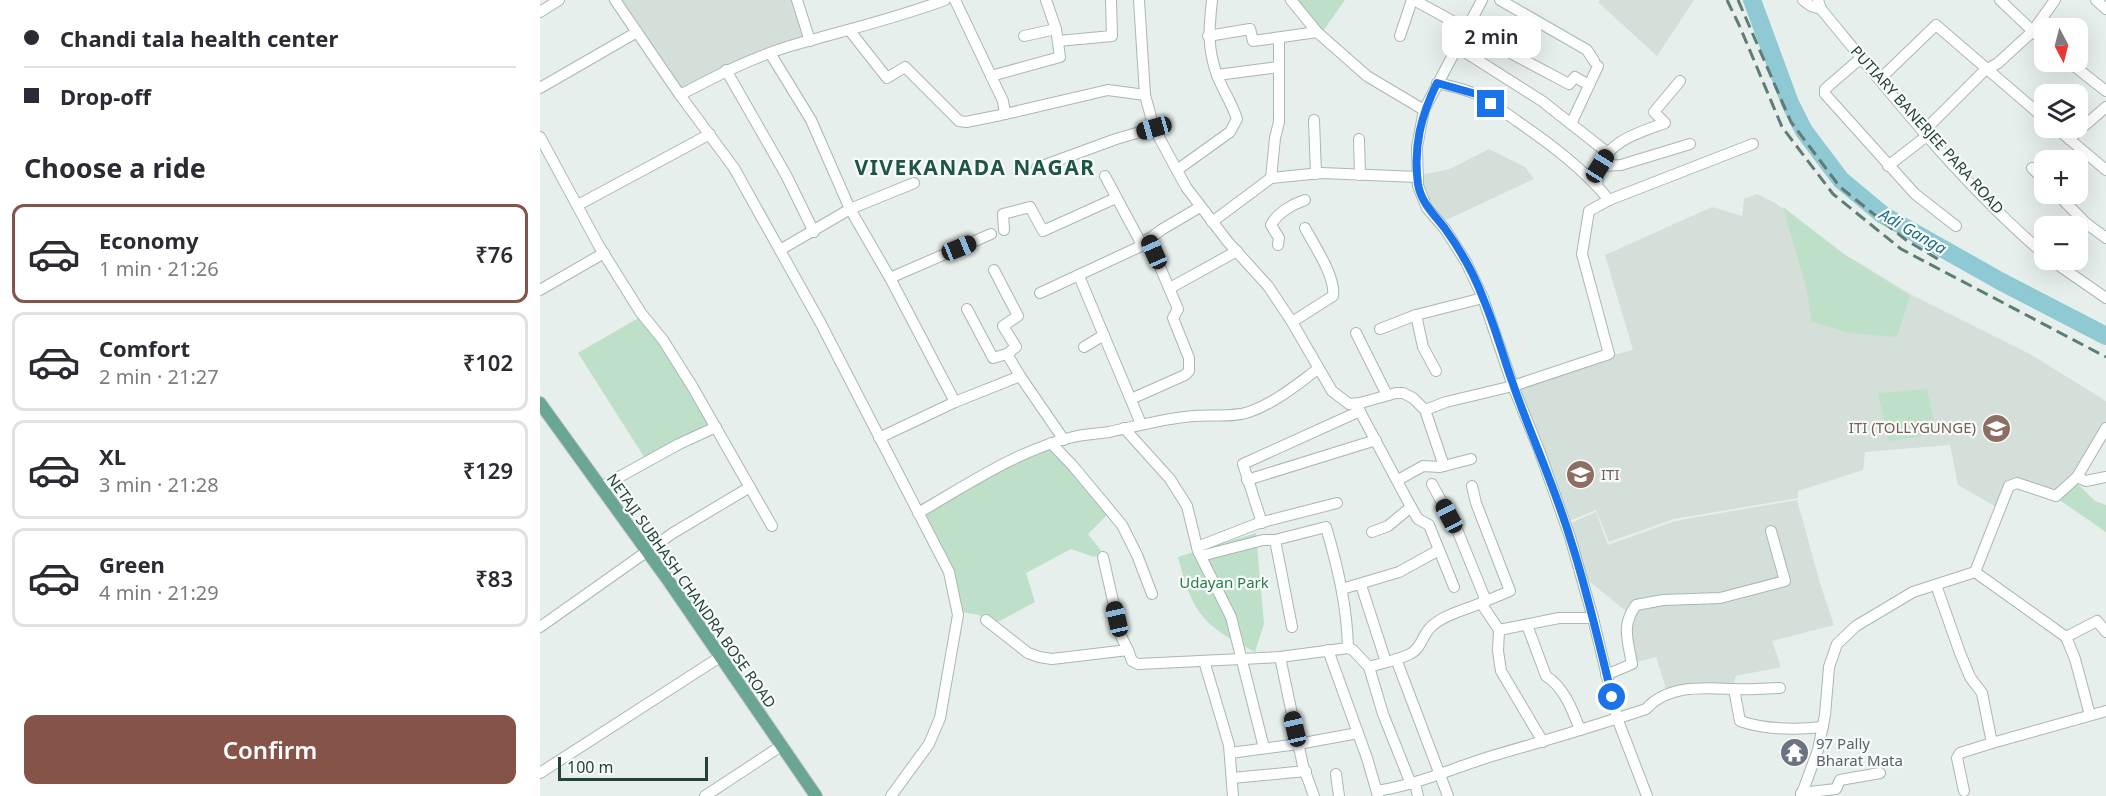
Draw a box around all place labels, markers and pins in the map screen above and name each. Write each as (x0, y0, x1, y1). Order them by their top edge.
school or university icon: ITI (TOLLYGUNGE) (1981, 412, 2013, 444)
place label: ITI (TOLLYGUNGE) (1849, 417, 1976, 437)
school or university icon: ITI (1564, 459, 1596, 491)
place label: ITI (1601, 464, 1620, 484)
place label: 97 Pally Bharat Mata (1816, 733, 1903, 770)
temple icon: 97 Pally Bharat Mata (1779, 737, 1811, 769)

